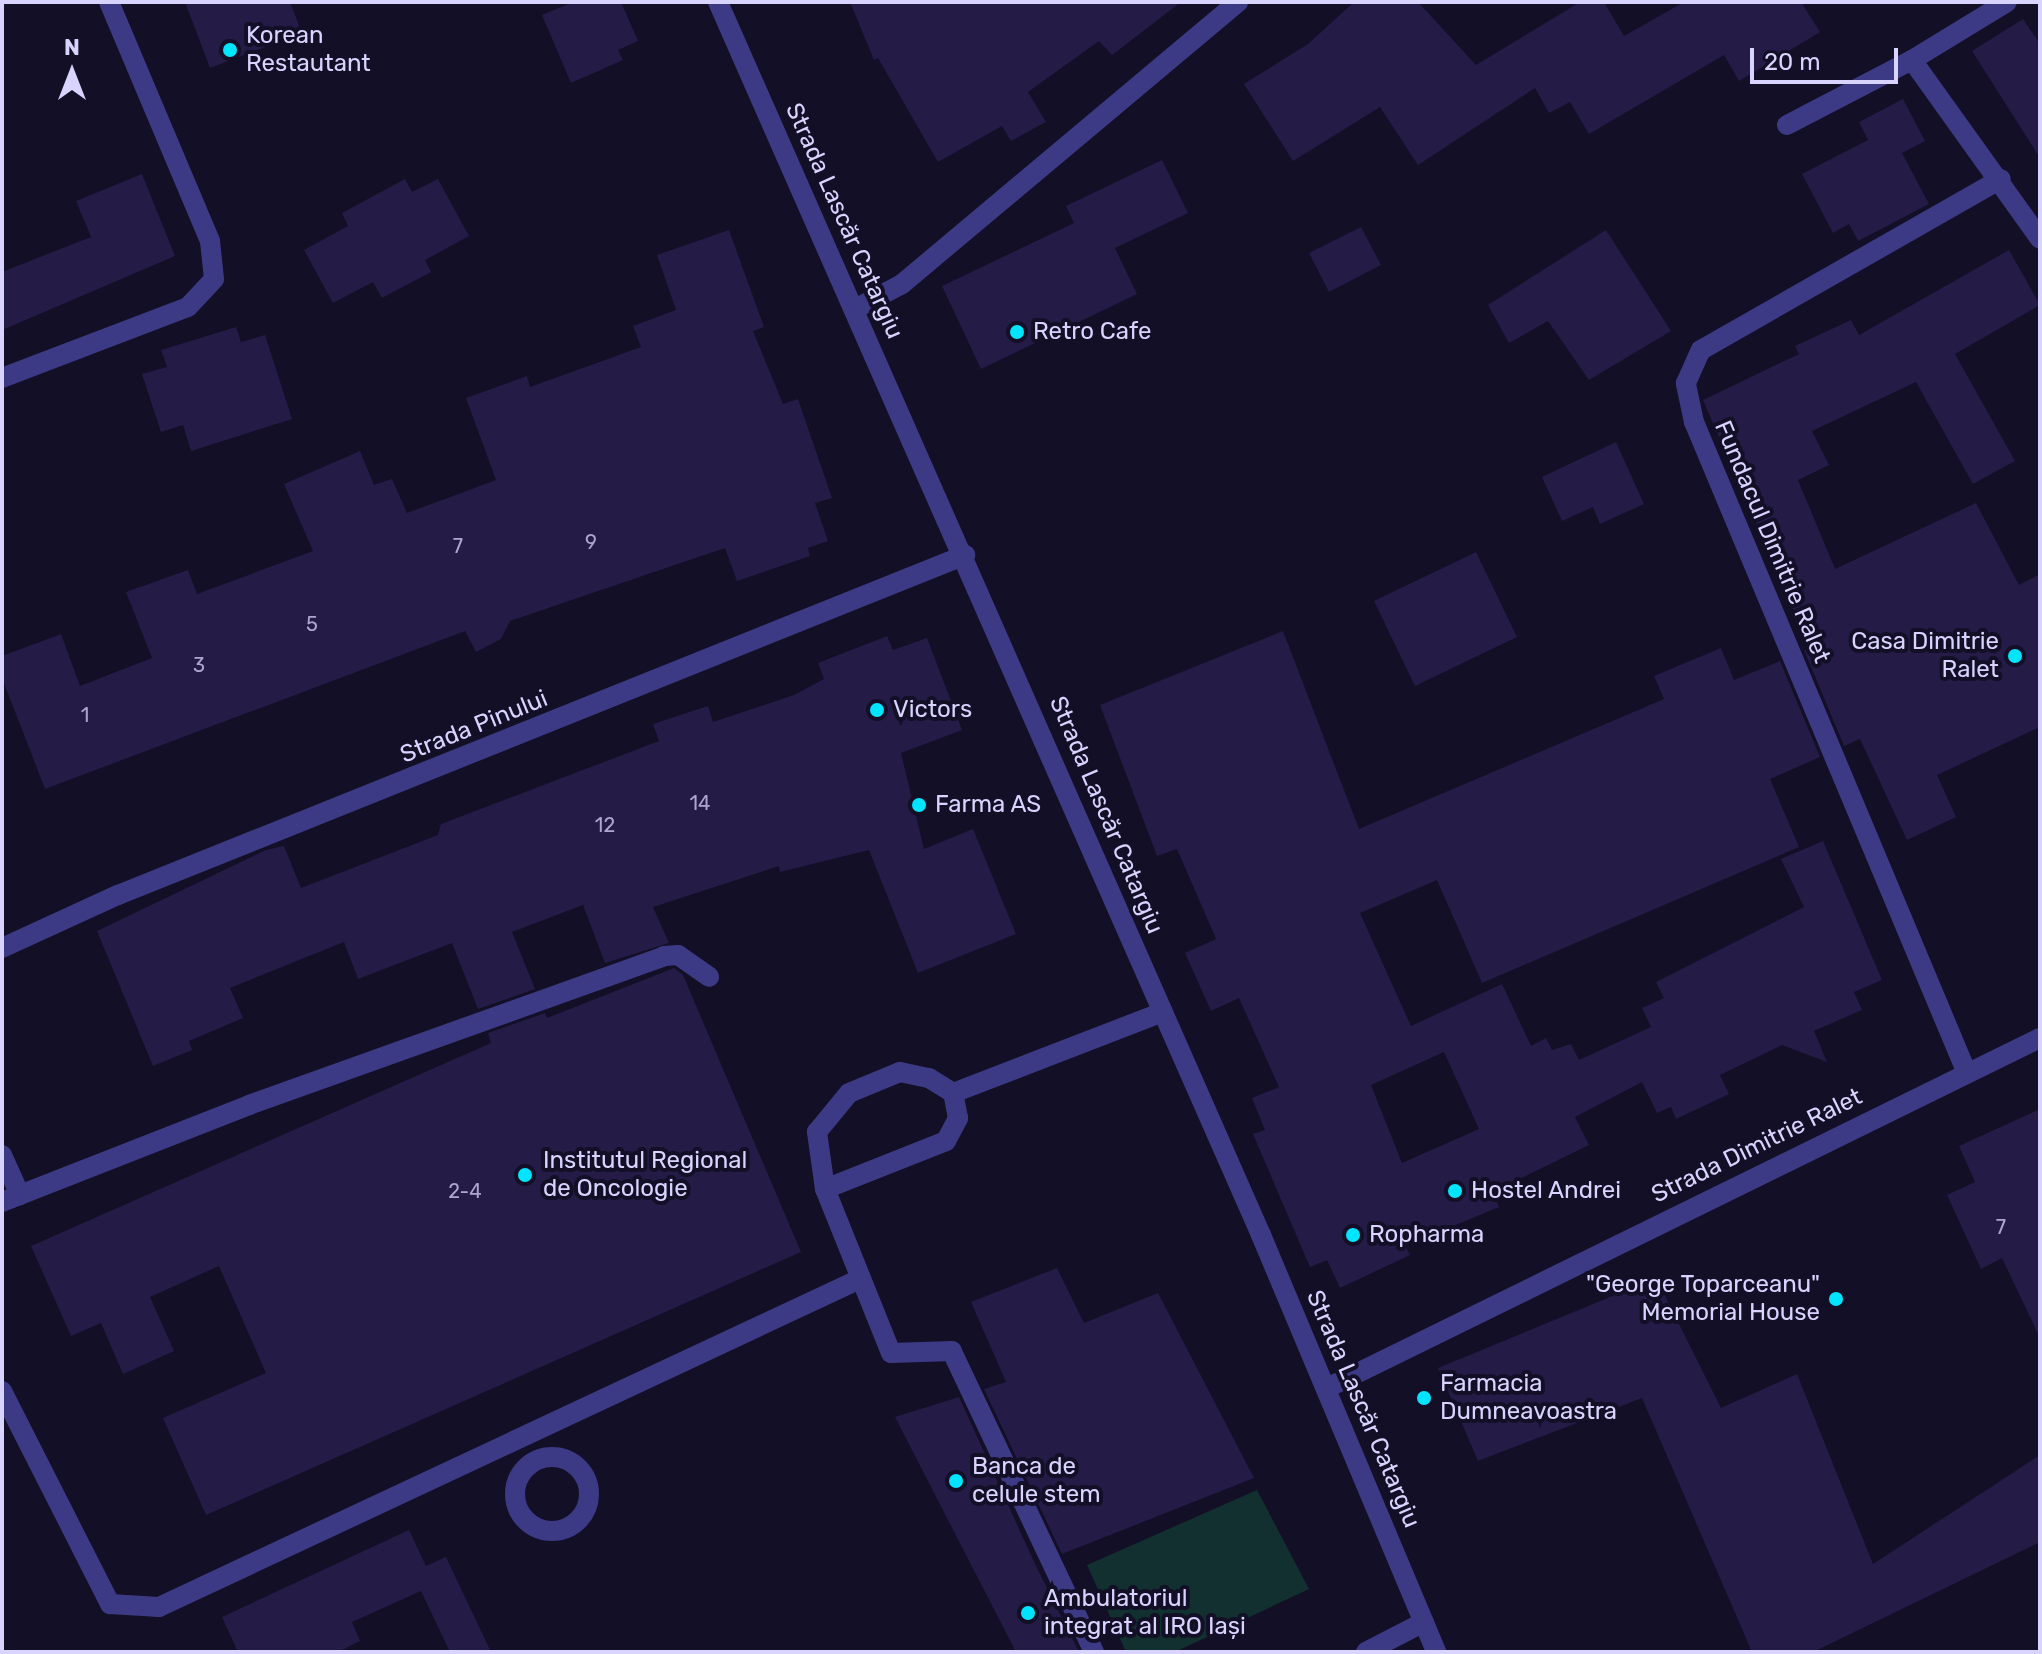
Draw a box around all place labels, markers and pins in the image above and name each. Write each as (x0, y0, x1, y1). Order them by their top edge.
place label: Korean Restautant (246, 22, 371, 78)
marker: Korean Restautant (221, 41, 239, 59)
place label: Retro Cafe (1033, 318, 1151, 346)
marker: Retro Cafe (1008, 323, 1026, 341)
place label: Casa Dimitrie Ralet (1851, 628, 1999, 684)
marker: Casa Dimitrie Ralet (2006, 647, 2024, 665)
place label: Victors (893, 696, 972, 724)
marker: Victors (868, 701, 886, 719)
place label: Farma AS (935, 791, 1042, 819)
marker: Farma AS (910, 796, 928, 814)
place label: Institutul Regional de Oncologie (543, 1147, 747, 1203)
marker: Institutul Regional de Oncologie (514, 1164, 536, 1186)
place label: Hostel Andrei (1471, 1177, 1622, 1205)
marker: Hostel Andrei (1446, 1182, 1464, 1200)
place label: Ropharma (1369, 1221, 1484, 1249)
marker: Ropharma (1344, 1226, 1362, 1244)
place label: "George Toparceanu" Memorial House (1585, 1271, 1820, 1327)
marker: "George Toparceanu" Memorial House (1827, 1290, 1845, 1308)
place label: Farmacia Dumneavoastra (1440, 1370, 1617, 1426)
marker: Farmacia Dumneavoastra (1415, 1389, 1433, 1407)
place label: Banca de celule stem (972, 1453, 1101, 1509)
marker: Banca de celule stem (947, 1472, 965, 1490)
place label: Ambulatoriul integrat al IRO Iași (1044, 1585, 1246, 1641)
marker: Ambulatoriul integrat al IRO Iași (1019, 1604, 1037, 1622)

